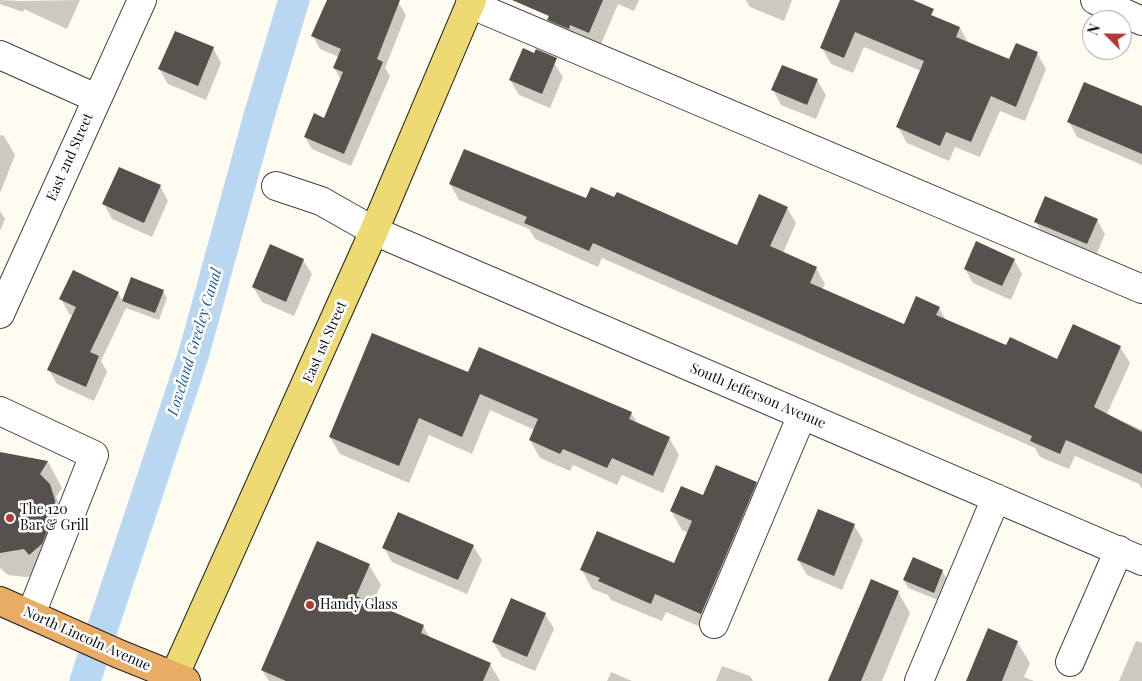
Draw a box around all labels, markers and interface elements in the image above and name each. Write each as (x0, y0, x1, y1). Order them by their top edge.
north arrow (1082, 10, 1132, 60)
text: N (1083, 21, 1104, 38)
street label: East 2nd Street (43, 110, 97, 204)
water label: Loveland Greeley Canal (164, 266, 226, 418)
street label: East 1st Street (299, 299, 351, 385)
street label: South Jefferson Avenue (688, 360, 828, 432)
place label: The 120 Bar & Grill (20, 502, 89, 534)
marker: The 120 Bar & Grill (4, 512, 16, 524)
place label: Handy Glass (320, 597, 398, 613)
marker: Handy Glass (304, 599, 316, 611)
street label: North Lincoln Avenue (21, 603, 153, 675)

